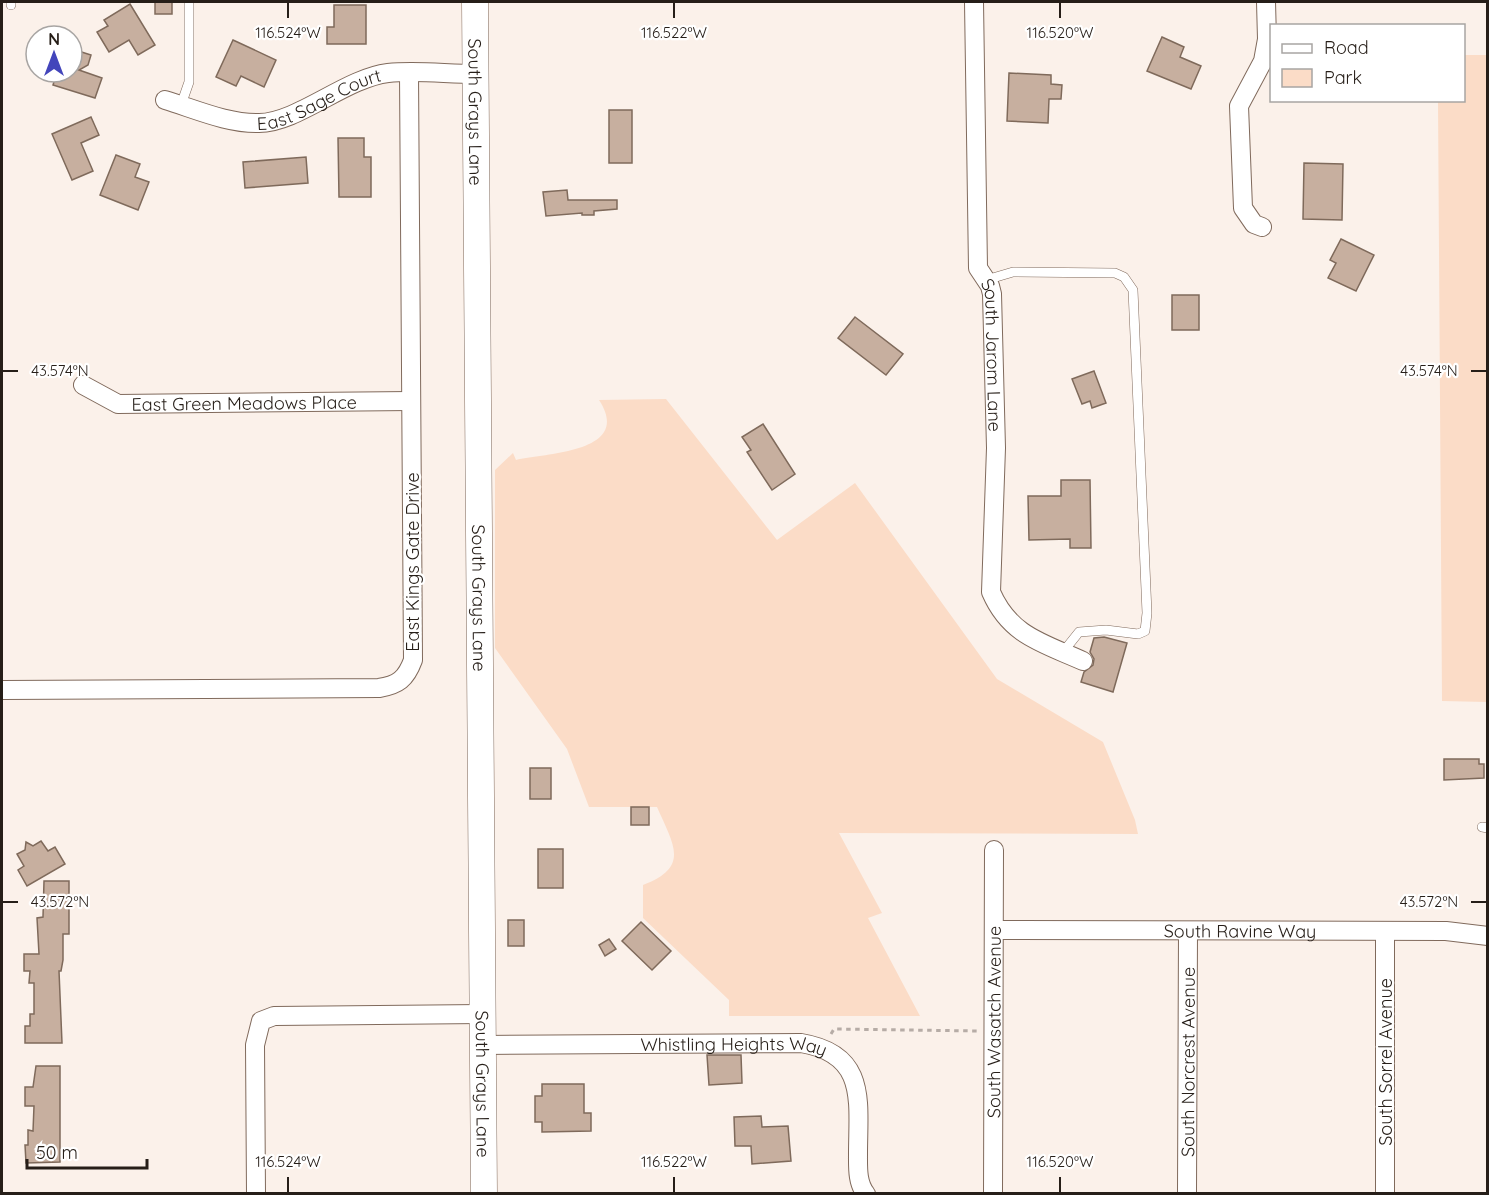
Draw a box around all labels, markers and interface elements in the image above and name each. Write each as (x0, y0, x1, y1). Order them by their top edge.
text: 116.524°W (255, 23, 321, 42)
text: 116.522°W (641, 23, 708, 42)
text: 116.520°W (1027, 23, 1094, 42)
north arrow (24, 24, 84, 84)
legend (1270, 24, 1465, 102)
text: N (48, 29, 60, 49)
text: Road (1324, 36, 1369, 59)
street label: South Grays Lane (464, 38, 488, 186)
street label: East Sage Court (256, 63, 383, 135)
text: Park (1324, 66, 1362, 89)
street label: South Jarom Lane (976, 273, 1007, 432)
text: 43.574°N (31, 361, 89, 380)
text: 43.574°N (1400, 361, 1458, 380)
street label: East Green Meadows Place (131, 390, 357, 415)
street label: East Kings Gate Drive (401, 472, 424, 652)
street label: South Grays Lane (467, 524, 492, 672)
text: 43.572°N (31, 892, 89, 911)
text: 43.572°N (1400, 892, 1458, 911)
street label: South Ravine Way (1164, 919, 1316, 942)
street label: South Wasatch Avenue (982, 926, 1005, 1118)
street label: South Norcrest Avenue (1176, 967, 1199, 1157)
street label: South Sorrel Avenue (1374, 978, 1397, 1146)
street label: South Grays Lane (471, 1010, 495, 1158)
street label: Whistling Heights Way (640, 1031, 831, 1061)
scale bar (27, 1132, 147, 1170)
text: 50 m (36, 1141, 78, 1164)
text: 116.524°W (255, 1152, 321, 1171)
text: 116.522°W (641, 1152, 708, 1171)
text: 116.520°W (1027, 1152, 1094, 1171)

